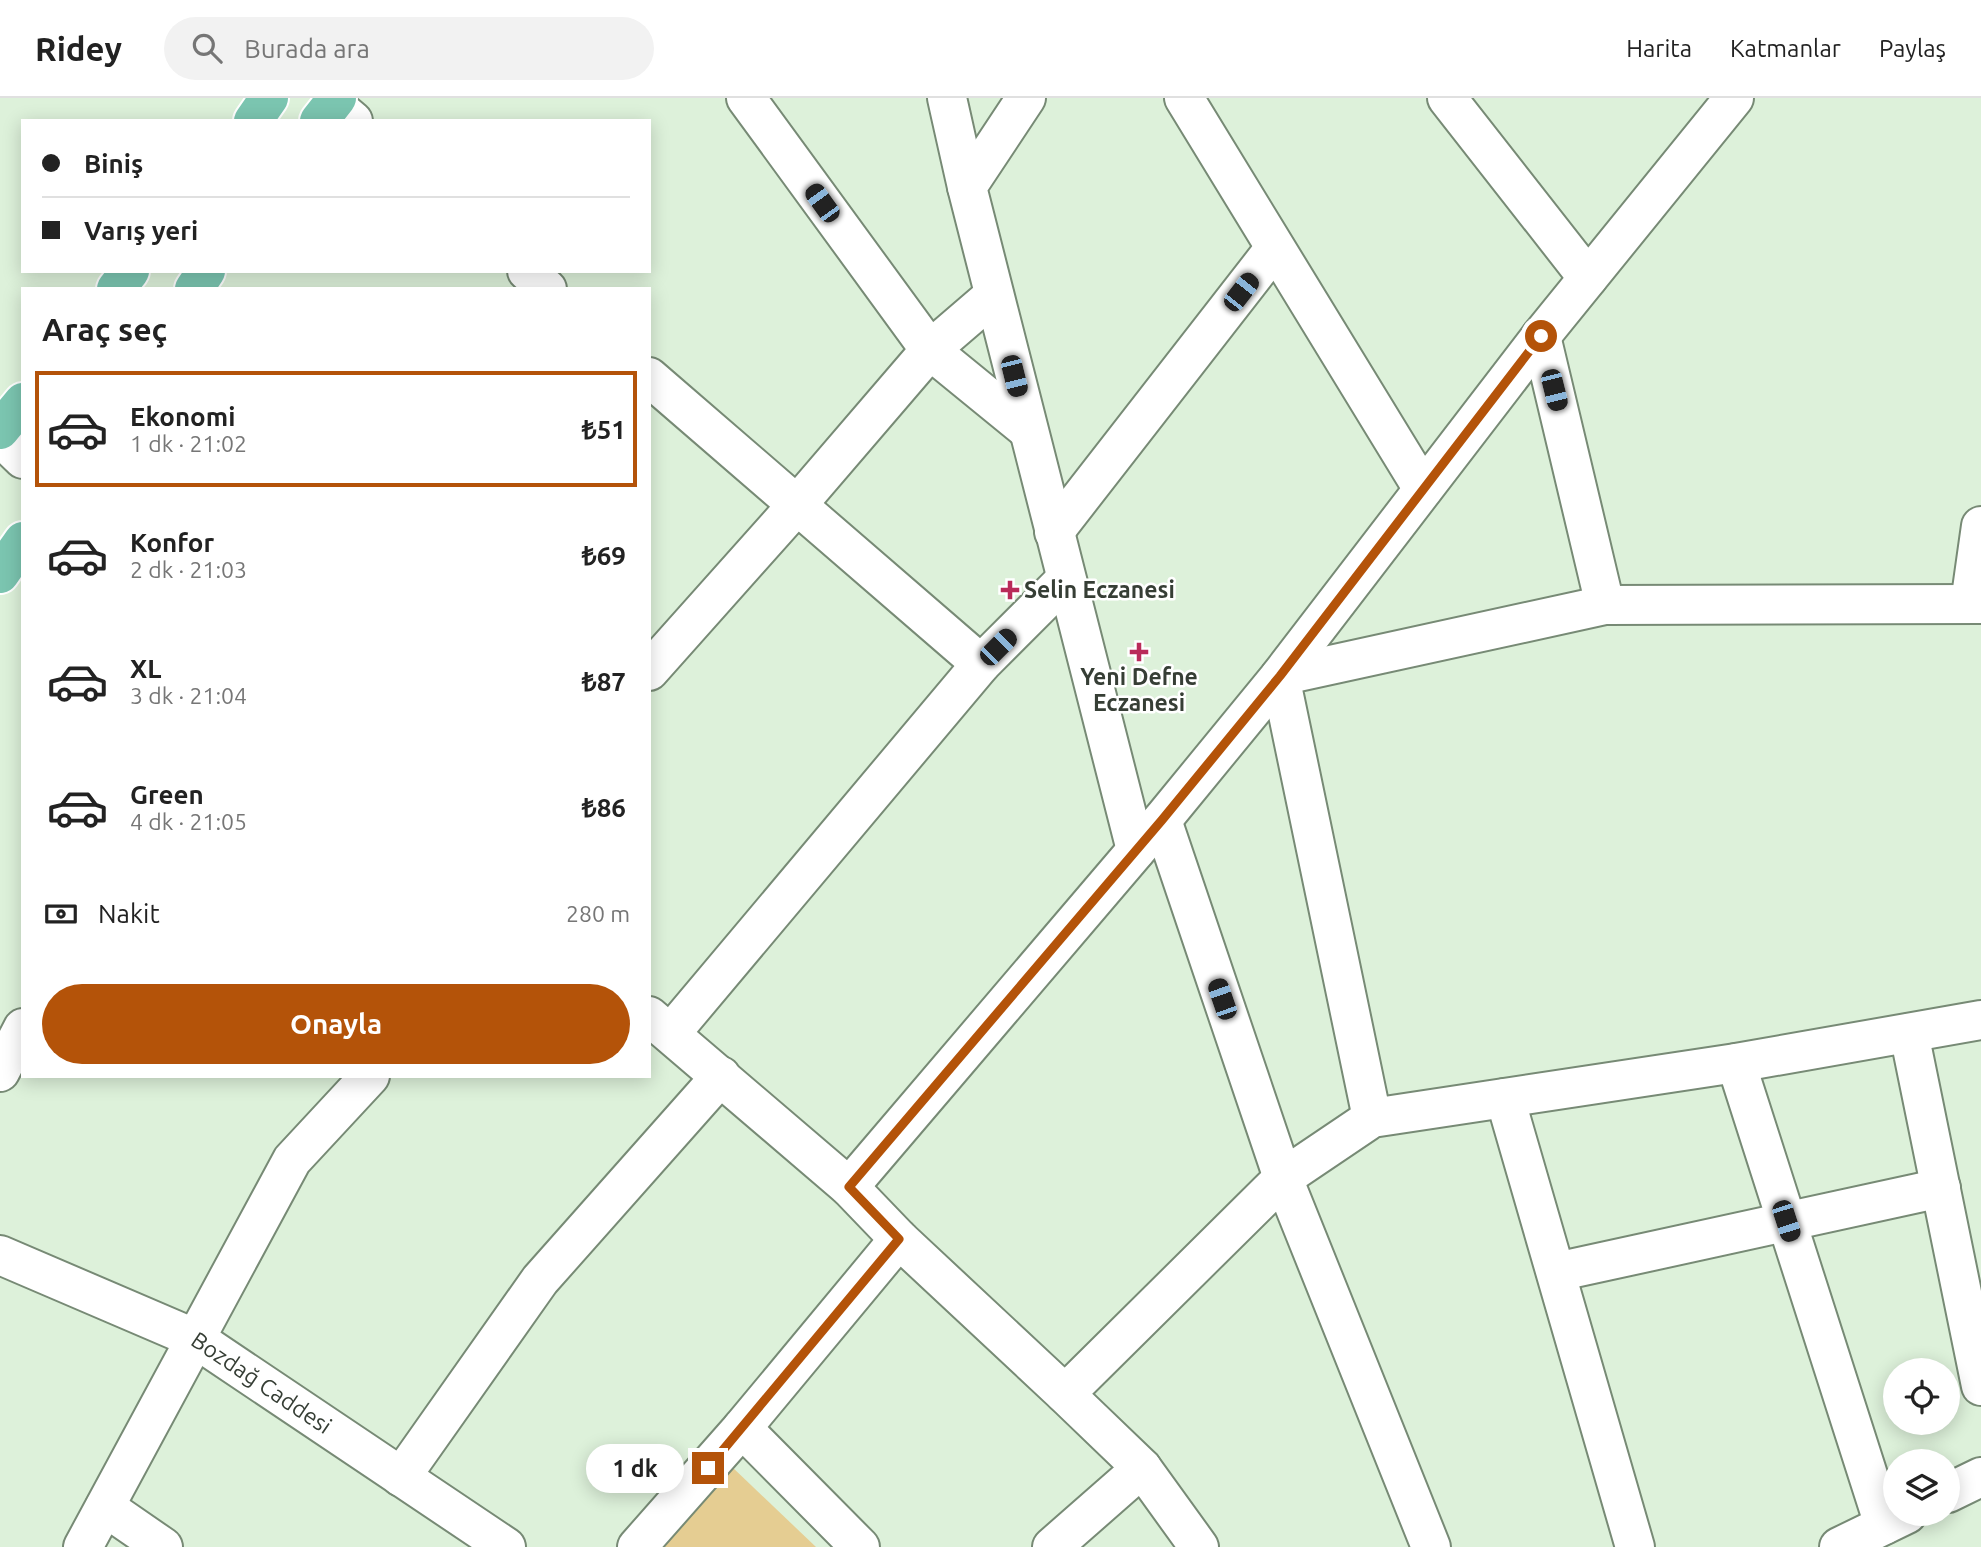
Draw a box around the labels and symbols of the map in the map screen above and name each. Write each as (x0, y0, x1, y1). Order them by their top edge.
car (802, 180, 843, 226)
car (1220, 269, 1263, 315)
route start (1525, 320, 1557, 352)
car (999, 353, 1030, 399)
car (1539, 367, 1570, 413)
place label: Selin Eczanesi (1024, 577, 1175, 602)
marker: Selin Eczanesi (1002, 582, 1018, 598)
car (976, 625, 1021, 669)
marker: Yeni Defne Eczanesi (1131, 644, 1147, 660)
place label: Yeni Defne Eczanesi (1080, 664, 1198, 715)
car (1206, 976, 1239, 1022)
car (1770, 1198, 1803, 1244)
street label: Bozdağ Caddesi (187, 1327, 336, 1438)
callout: 1 dk (586, 1444, 684, 1492)
route end (692, 1452, 724, 1484)

